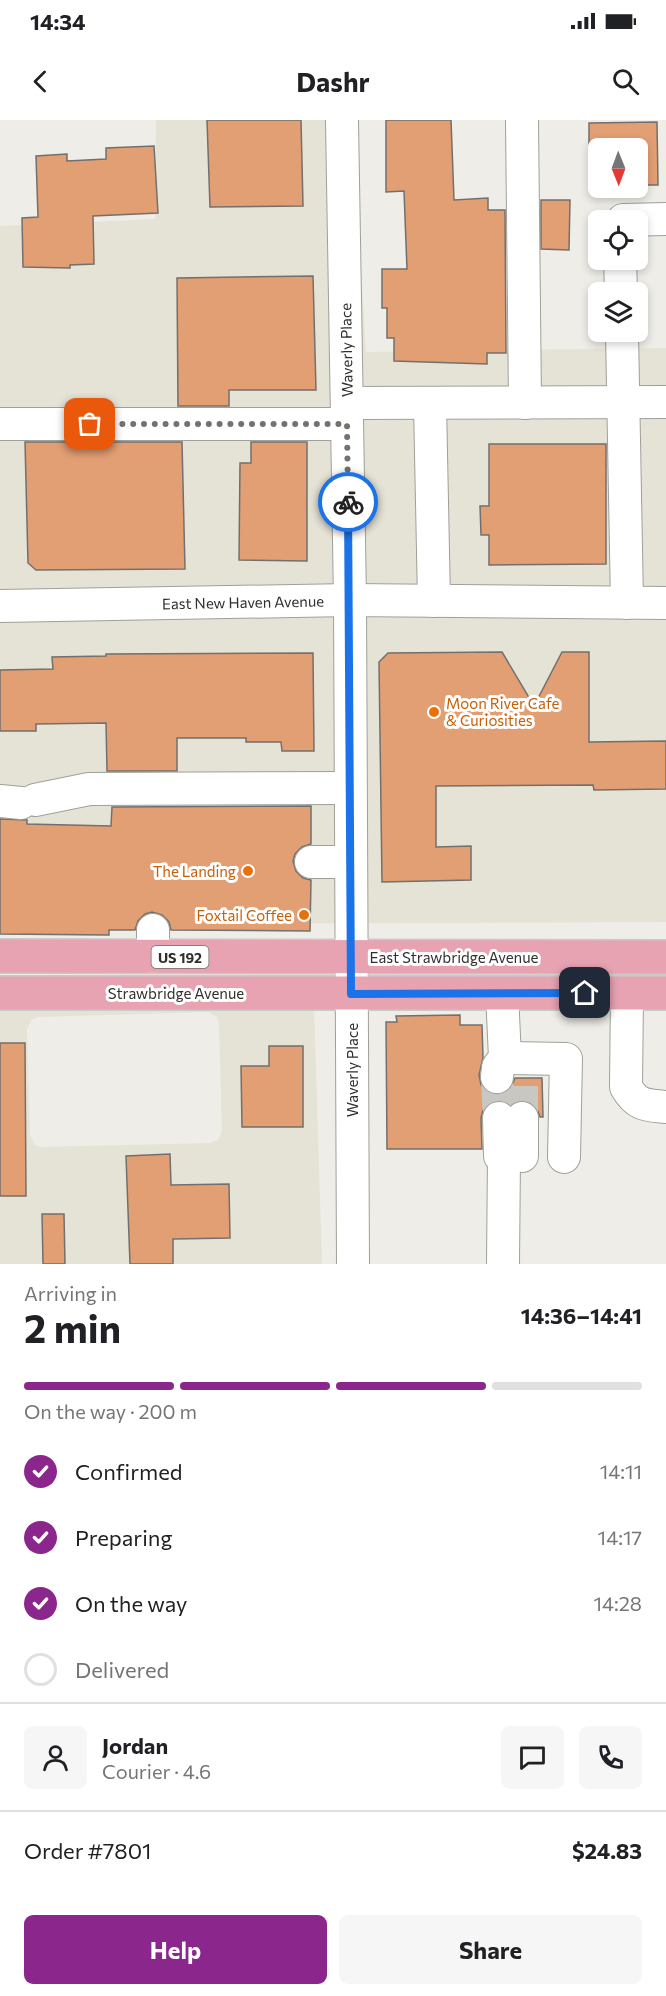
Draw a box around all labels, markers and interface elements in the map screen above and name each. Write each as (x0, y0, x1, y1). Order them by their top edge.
text: 14:34 (30, 8, 86, 35)
icon: back (24, 65, 57, 98)
text: Dashr (296, 65, 370, 98)
icon: search (609, 65, 642, 98)
north arrow (588, 138, 648, 198)
map controls (588, 138, 648, 342)
button: locate (588, 210, 648, 270)
button: layers (588, 282, 648, 342)
street label: Waverly Place (336, 303, 356, 397)
pin (64, 398, 115, 449)
icon: bag (73, 407, 106, 440)
courier (318, 472, 378, 532)
icon: bike (332, 486, 365, 519)
street label: East New Haven Avenue (162, 592, 324, 612)
place label: Moon River Cafe & Curiosities (446, 694, 560, 729)
marker: Moon River Cafe & Curiosities (427, 705, 441, 719)
place label: The Landing (153, 862, 236, 880)
marker: The Landing (241, 864, 255, 878)
place label: Foxtail Coffee (196, 906, 292, 924)
marker: Foxtail Coffee (297, 908, 311, 922)
road number: US 192 (152, 946, 208, 968)
street label: East Strawbridge Avenue (369, 948, 539, 966)
pin (559, 967, 610, 1018)
icon: home (568, 976, 601, 1009)
street label: Strawbridge Avenue (108, 984, 244, 1002)
street label: Waverly Place (343, 1023, 361, 1117)
text: Arriving in (24, 1281, 117, 1305)
text: 14:36–14:41 (521, 1302, 642, 1329)
text: 2 min (24, 1303, 121, 1351)
text: On the way · 200 m (24, 1399, 197, 1423)
icon: check (24, 1455, 57, 1488)
text: Confirmed (75, 1458, 182, 1485)
text: 14:11 (600, 1459, 642, 1483)
icon: check (24, 1521, 57, 1554)
text: Preparing (75, 1524, 172, 1551)
text: 14:17 (598, 1525, 642, 1549)
icon: check (24, 1587, 57, 1620)
text: On the way (75, 1590, 187, 1617)
text: 14:28 (594, 1591, 642, 1615)
text: Delivered (75, 1656, 169, 1683)
button: person (24, 1726, 87, 1789)
button: chat (501, 1726, 564, 1789)
button: phone (579, 1726, 642, 1789)
text: Jordan (102, 1732, 168, 1759)
text: Courier · 4.6 (102, 1759, 211, 1783)
text: Order #7801 (24, 1837, 151, 1864)
text: $24.83 (572, 1837, 642, 1864)
button: Help (24, 1915, 327, 1984)
button: Share (339, 1915, 642, 1984)

